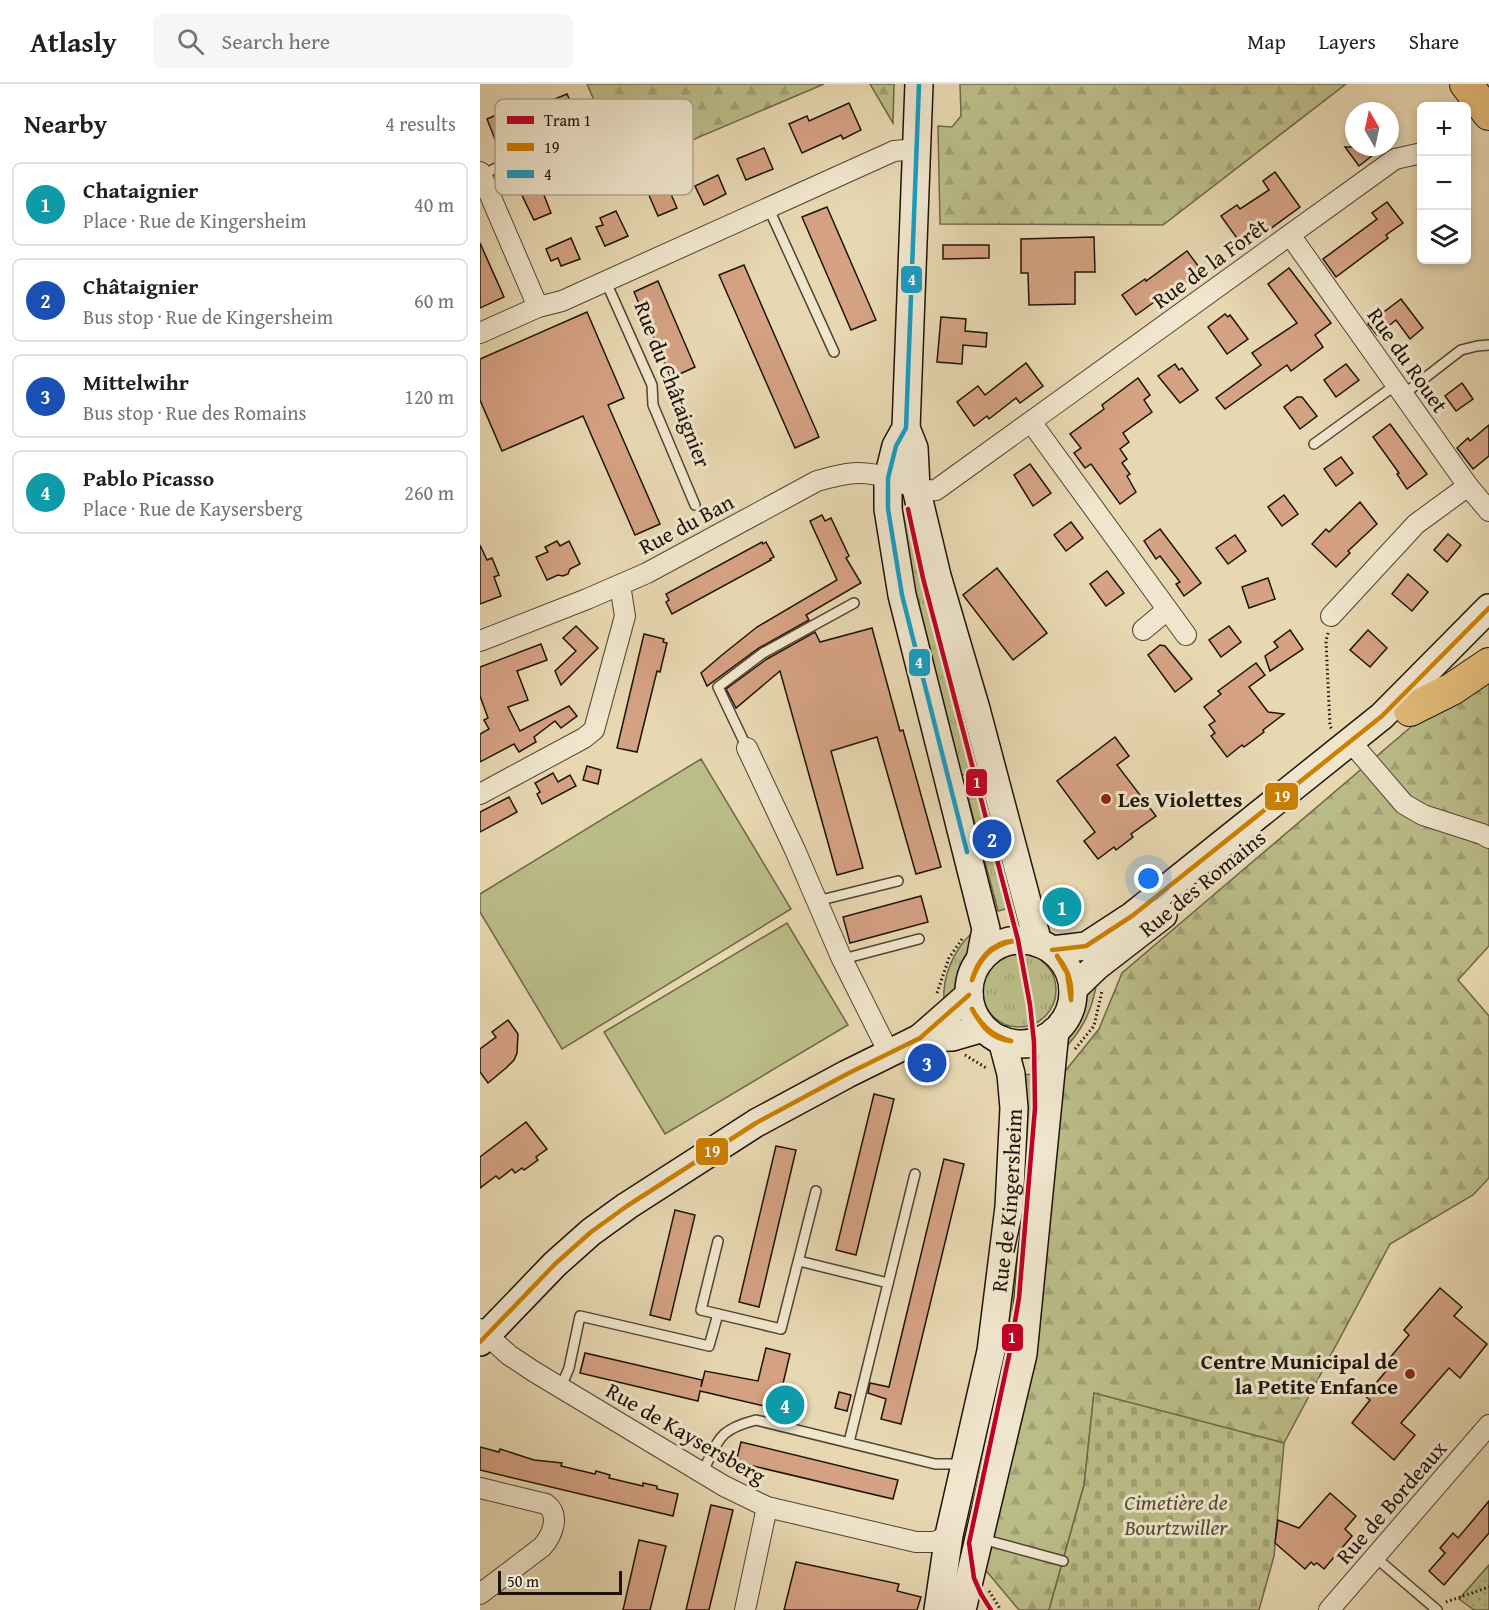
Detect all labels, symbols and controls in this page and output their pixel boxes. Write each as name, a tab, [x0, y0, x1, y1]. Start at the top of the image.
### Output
search box	[153, 14, 573, 68]
text: Atlasly	[30, 21, 117, 62]
icon: search	[174, 25, 207, 58]
text: Search here	[222, 25, 330, 57]
text: Map	[1247, 26, 1286, 57]
text: Layers	[1319, 26, 1376, 57]
text: Share	[1409, 26, 1459, 57]
legend	[495, 99, 693, 195]
north arrow	[1345, 102, 1399, 156]
map controls	[1417, 102, 1471, 264]
button: +	[1417, 102, 1471, 156]
text: Nearby	[24, 104, 107, 143]
text: Tram 1	[544, 108, 591, 132]
text: 4 results	[385, 109, 456, 138]
text: 19	[544, 135, 560, 159]
button: −	[1417, 156, 1471, 210]
text: 4	[544, 162, 552, 186]
text: Chataignier	[83, 174, 198, 206]
text: 1	[40, 190, 51, 219]
text: 40 m	[414, 190, 454, 219]
text: Place · Rue de Kingersheim	[83, 206, 307, 235]
street label: Rue de la Forêt	[1145, 210, 1275, 316]
button: layers	[1417, 210, 1471, 264]
line badge: 4	[900, 265, 923, 294]
text: 4	[908, 267, 916, 291]
text: Châtaignier	[83, 270, 198, 302]
text: 2	[40, 286, 51, 315]
text: 60 m	[414, 286, 454, 315]
street label: Rue du Châtaignier	[627, 296, 719, 472]
street label: Rue du Rouet	[1360, 301, 1456, 419]
text: Bus stop · Rue de Kingersheim	[83, 302, 333, 331]
text: Mittelwihr	[83, 366, 189, 398]
text: 3	[40, 382, 51, 411]
text: 120 m	[404, 382, 454, 411]
text: Bus stop · Rue des Romains	[83, 398, 306, 427]
text: Pablo Picasso	[83, 462, 214, 494]
text: 4	[40, 478, 51, 507]
text: 260 m	[404, 478, 454, 507]
street label: Rue du Ban	[633, 485, 740, 562]
text: Place · Rue de Kaysersberg	[83, 494, 302, 523]
line badge: 4	[908, 648, 931, 677]
text: 4	[915, 650, 923, 674]
line badge: 1	[965, 768, 988, 797]
text: 1	[973, 770, 981, 794]
line badge: 19	[1264, 782, 1299, 811]
place label: Les Violettes	[1118, 783, 1242, 815]
text: 19	[1274, 784, 1290, 808]
marker: Les Violettes	[1099, 792, 1113, 806]
pin: 2	[972, 816, 1012, 861]
street label: Rue des Romains	[1132, 822, 1272, 944]
your location	[1134, 864, 1163, 893]
pin: 1	[1042, 884, 1082, 930]
pin: 3	[908, 1040, 946, 1086]
street label: Rue de Kingersheim	[982, 1108, 1030, 1294]
line badge: 19	[695, 1137, 729, 1166]
text: 19	[704, 1139, 720, 1163]
line badge: 1	[1001, 1323, 1024, 1352]
text: 1	[1008, 1325, 1016, 1349]
place label: Centre Municipal de la Petite Enfance	[1201, 1345, 1398, 1402]
marker: Centre Municipal de la Petite Enfance	[1403, 1367, 1417, 1381]
street label: Rue de Kaysersberg	[600, 1374, 772, 1492]
pin: 4	[766, 1382, 804, 1428]
street label: Rue de Bordeaux	[1328, 1433, 1454, 1571]
park label: Cimetière de Bourtzwiller	[1123, 1486, 1228, 1543]
scale bar	[498, 1568, 622, 1596]
text: 50 m	[507, 1569, 539, 1593]

